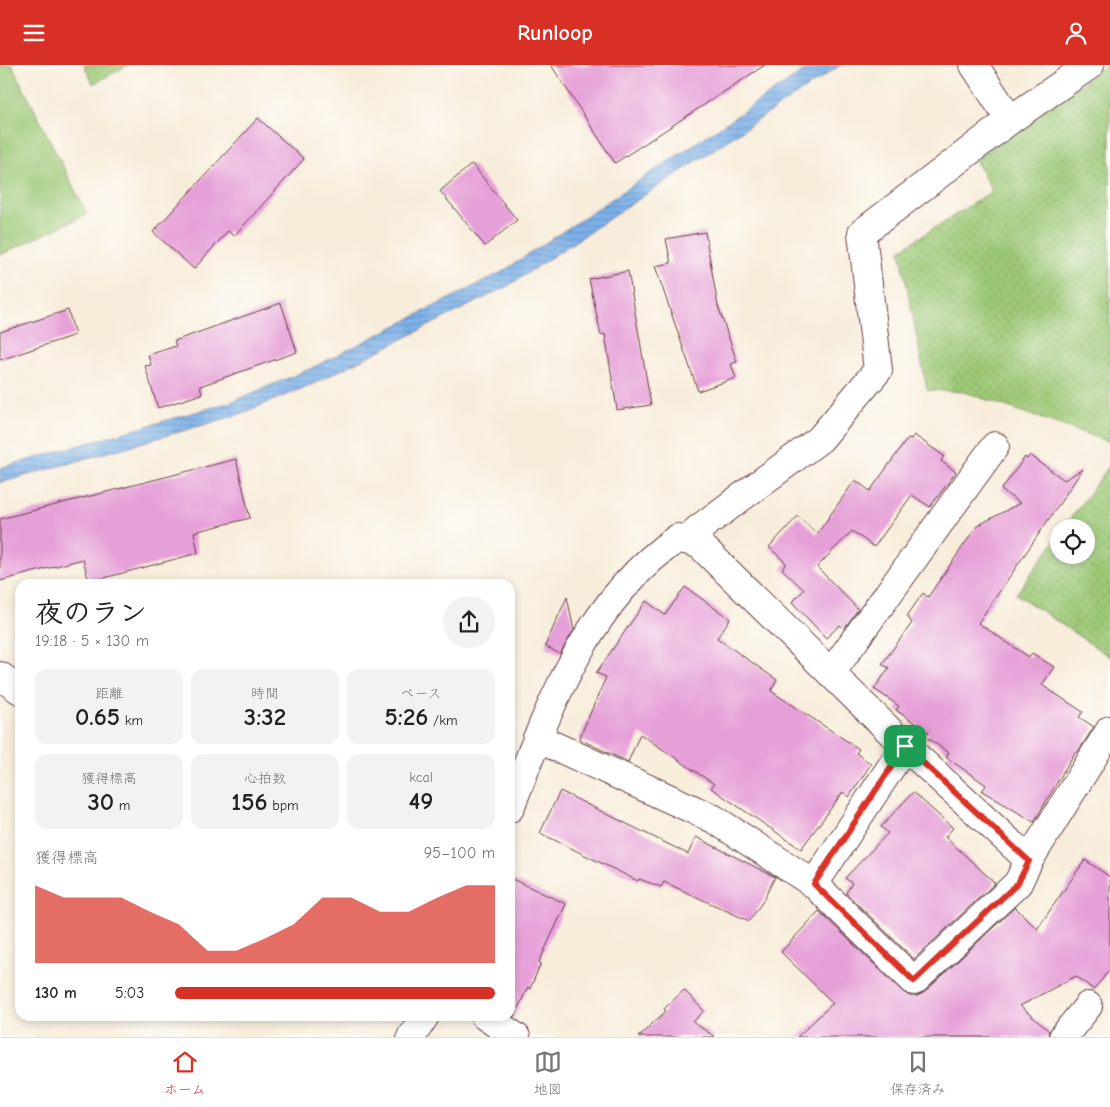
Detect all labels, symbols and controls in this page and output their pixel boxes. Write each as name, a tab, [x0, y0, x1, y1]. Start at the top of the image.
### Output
icon: menu	[20, 19, 48, 47]
icon: person	[1062, 19, 1090, 47]
text: Runloop	[517, 20, 593, 46]
map controls	[1050, 519, 1095, 564]
button: locate	[1050, 519, 1095, 564]
button: share	[443, 596, 495, 648]
text: 夜のラン	[35, 597, 147, 629]
text: 19:18 · 5 × 130 m	[35, 632, 149, 650]
text: 距離	[95, 685, 123, 702]
text: 時間	[251, 685, 279, 702]
text: ペース	[400, 685, 442, 702]
text: 0.65	[75, 702, 120, 731]
text: 3:32	[244, 702, 286, 731]
text: 5:26	[384, 702, 428, 731]
text: km	[120, 712, 143, 729]
text: /km	[428, 712, 458, 729]
pin	[884, 725, 926, 767]
icon: arrive	[891, 732, 919, 760]
text: kcal	[409, 769, 433, 786]
text: 獲得標高	[81, 770, 137, 787]
text: 心拍数	[244, 770, 286, 787]
text: 49	[409, 786, 433, 815]
text: 30	[88, 787, 114, 816]
text: 156	[231, 787, 268, 816]
text: m	[114, 797, 130, 814]
text: bpm	[268, 797, 299, 814]
text: 95–100 m	[424, 844, 495, 862]
text: 獲得標高	[35, 849, 99, 867]
text: 130 m	[35, 984, 77, 1002]
text: 5:03	[115, 984, 144, 1002]
tab: ホーム	[164, 1048, 206, 1098]
tab: 地図	[534, 1048, 562, 1098]
tab: 保存済み	[890, 1048, 946, 1098]

